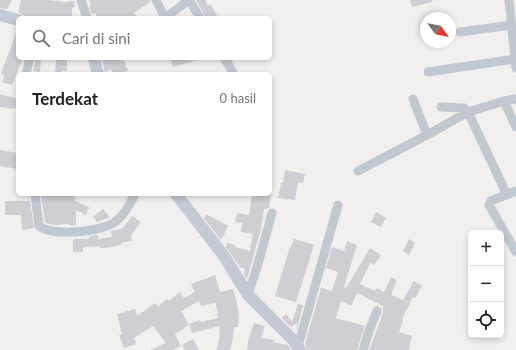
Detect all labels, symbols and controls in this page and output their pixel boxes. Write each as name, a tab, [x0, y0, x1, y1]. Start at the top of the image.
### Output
north arrow	[420, 12, 456, 48]
search box	[16, 16, 272, 60]
icon: search	[30, 27, 52, 49]
text: Cari di sini	[62, 29, 130, 47]
text: Terdekat	[32, 88, 98, 109]
text: 0 hasil	[220, 90, 256, 106]
map controls	[468, 230, 504, 338]
button: +	[468, 230, 504, 266]
button: −	[468, 266, 504, 302]
button: locate	[468, 302, 504, 338]

